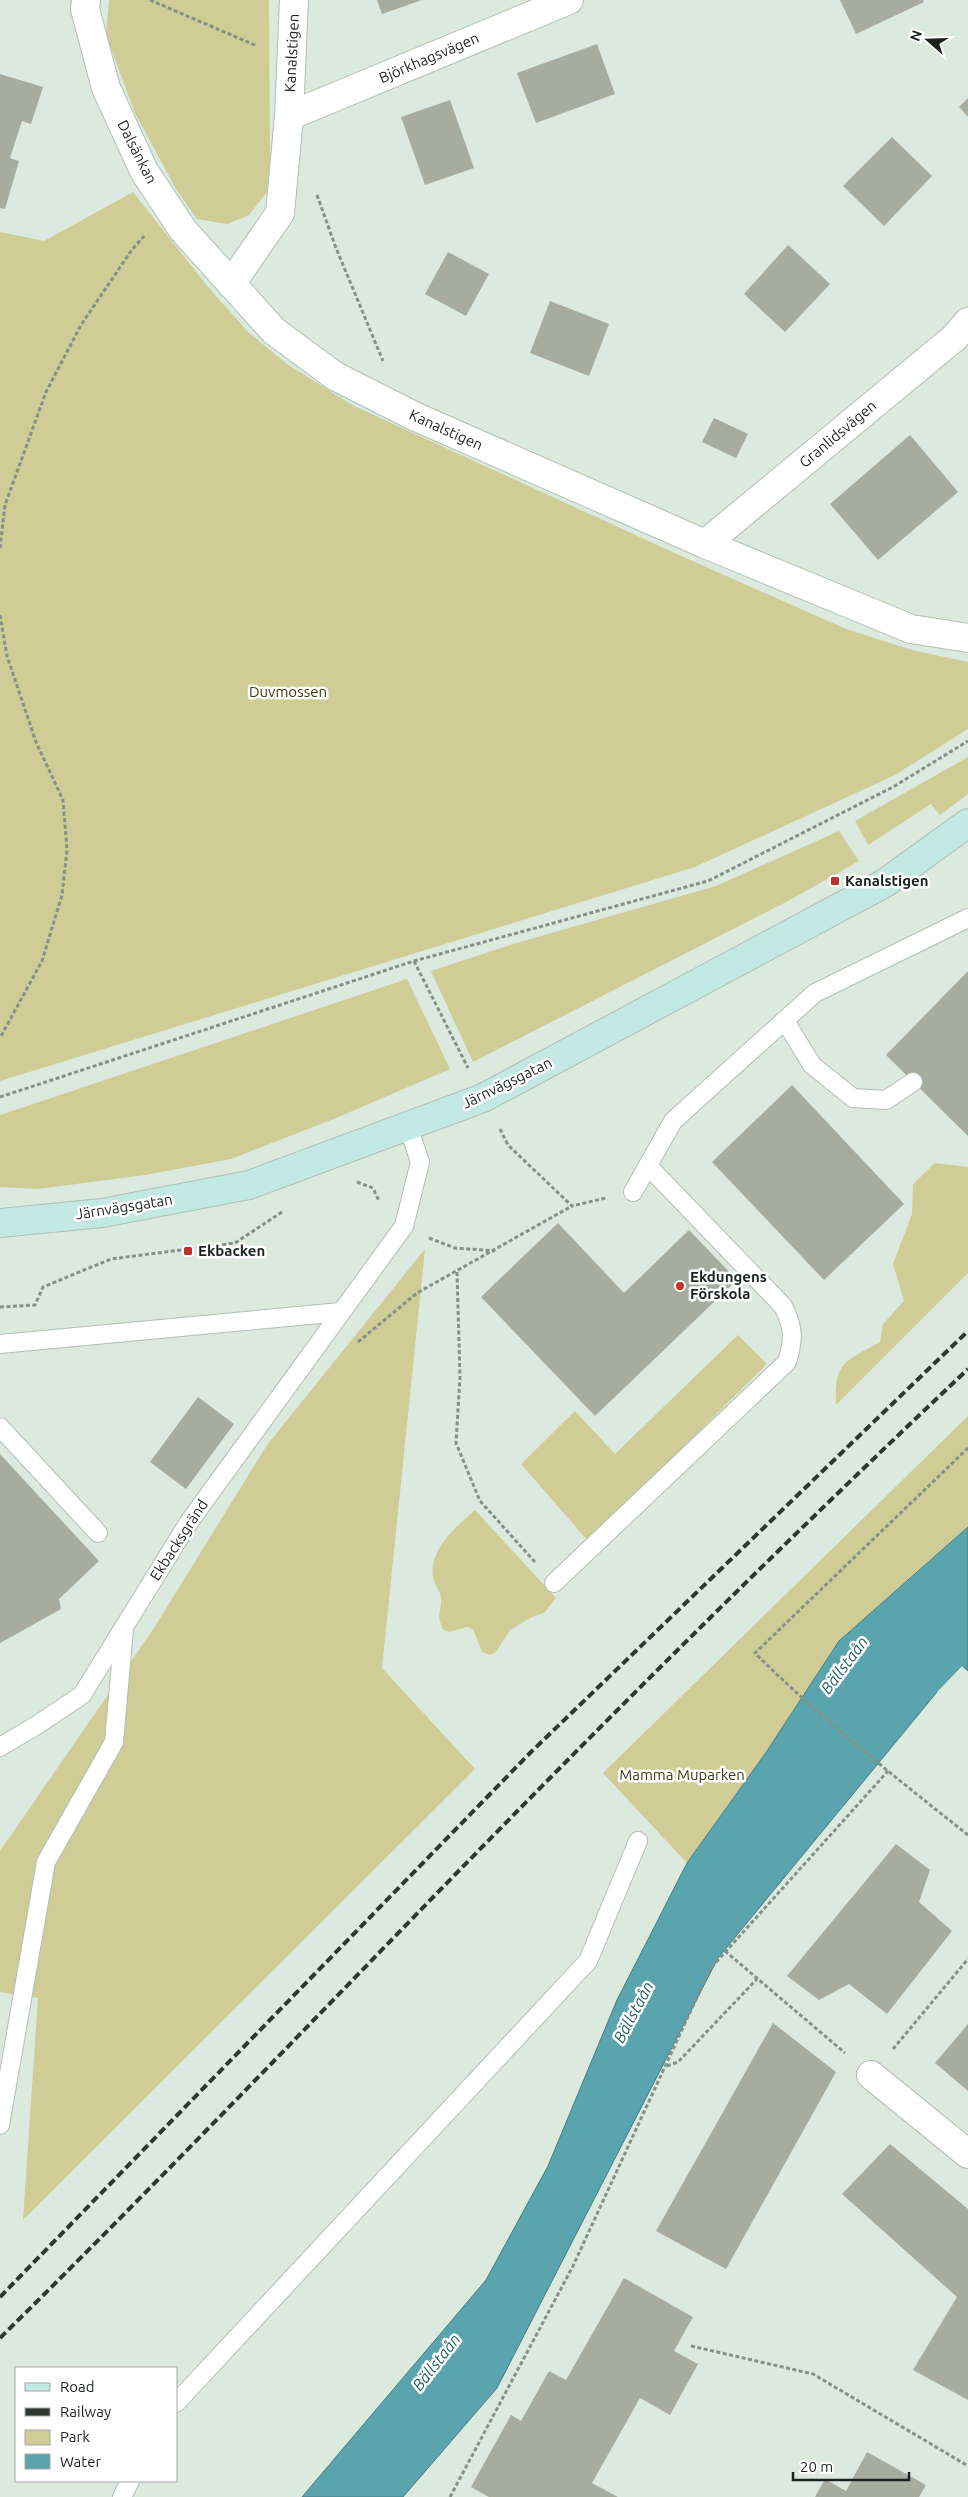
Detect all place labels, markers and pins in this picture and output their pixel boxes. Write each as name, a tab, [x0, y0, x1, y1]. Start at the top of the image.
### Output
place label: Kanalstigen	[845, 872, 928, 889]
marker: Kanalstigen	[829, 875, 841, 887]
place label: Ekbacken	[198, 1242, 265, 1259]
marker: Ekbacken	[182, 1245, 194, 1257]
place label: Ekdungens Förskola	[690, 1268, 767, 1302]
marker: Ekdungens Förskola	[674, 1280, 686, 1292]

